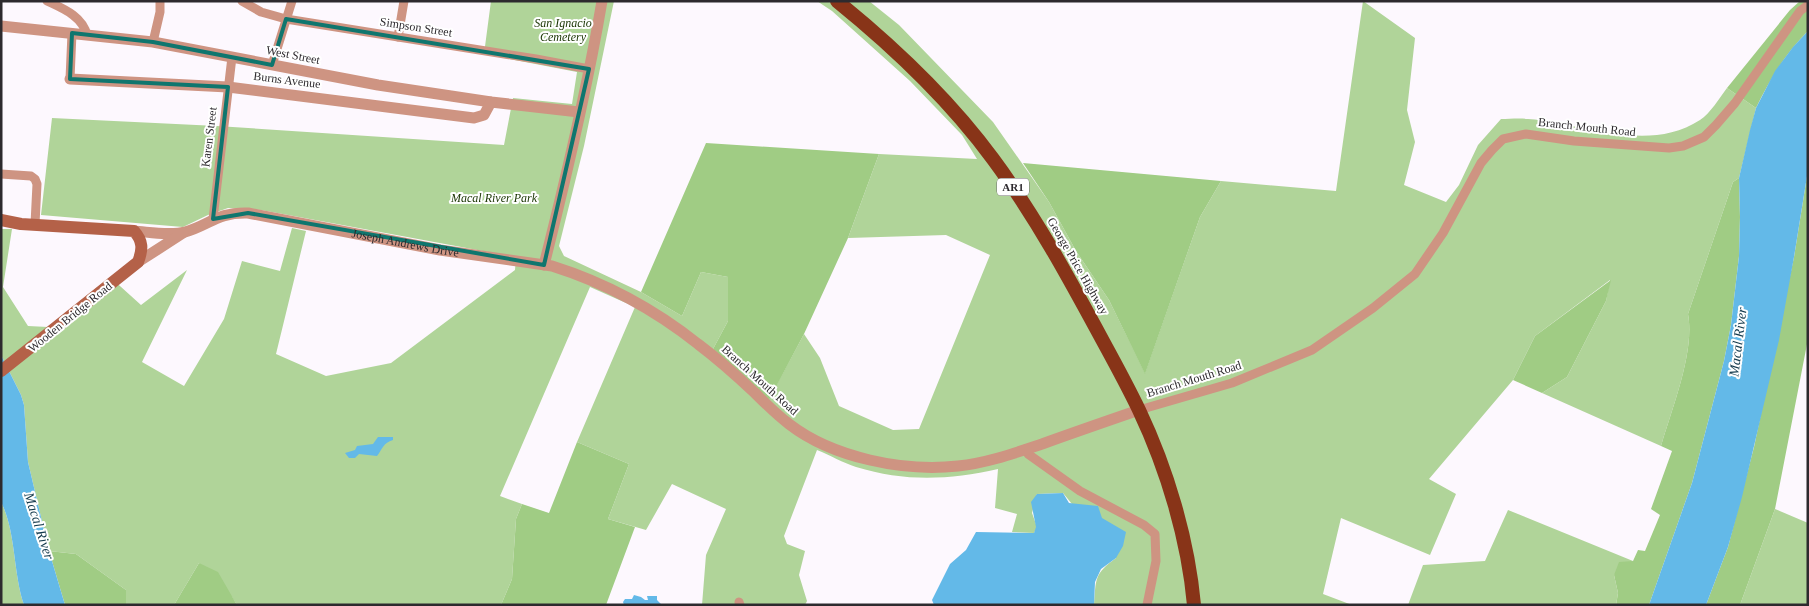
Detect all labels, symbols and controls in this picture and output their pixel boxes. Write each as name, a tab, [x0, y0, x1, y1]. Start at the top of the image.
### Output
street label: Simpson Street	[379, 14, 454, 40]
park label: San Ignacio Cemetery	[534, 16, 592, 44]
street label: West Street	[265, 43, 322, 67]
street label: Burns Avenue	[253, 69, 321, 91]
street label: Karen Street	[198, 106, 220, 168]
street label: Branch Mouth Road	[1538, 115, 1636, 139]
road number: AR1	[997, 178, 1029, 196]
park label: Macal River Park	[450, 191, 538, 205]
street label: George Price Highway	[1045, 215, 1111, 317]
street label: Joseph Andrews Drive	[351, 226, 460, 260]
street label: Wooden Bridge Road	[25, 279, 115, 355]
water label: Macal River	[1726, 306, 1750, 378]
street label: Branch Mouth Road	[719, 342, 801, 418]
street label: Branch Mouth Road	[1145, 358, 1243, 400]
water label: Macal River	[21, 490, 57, 562]

